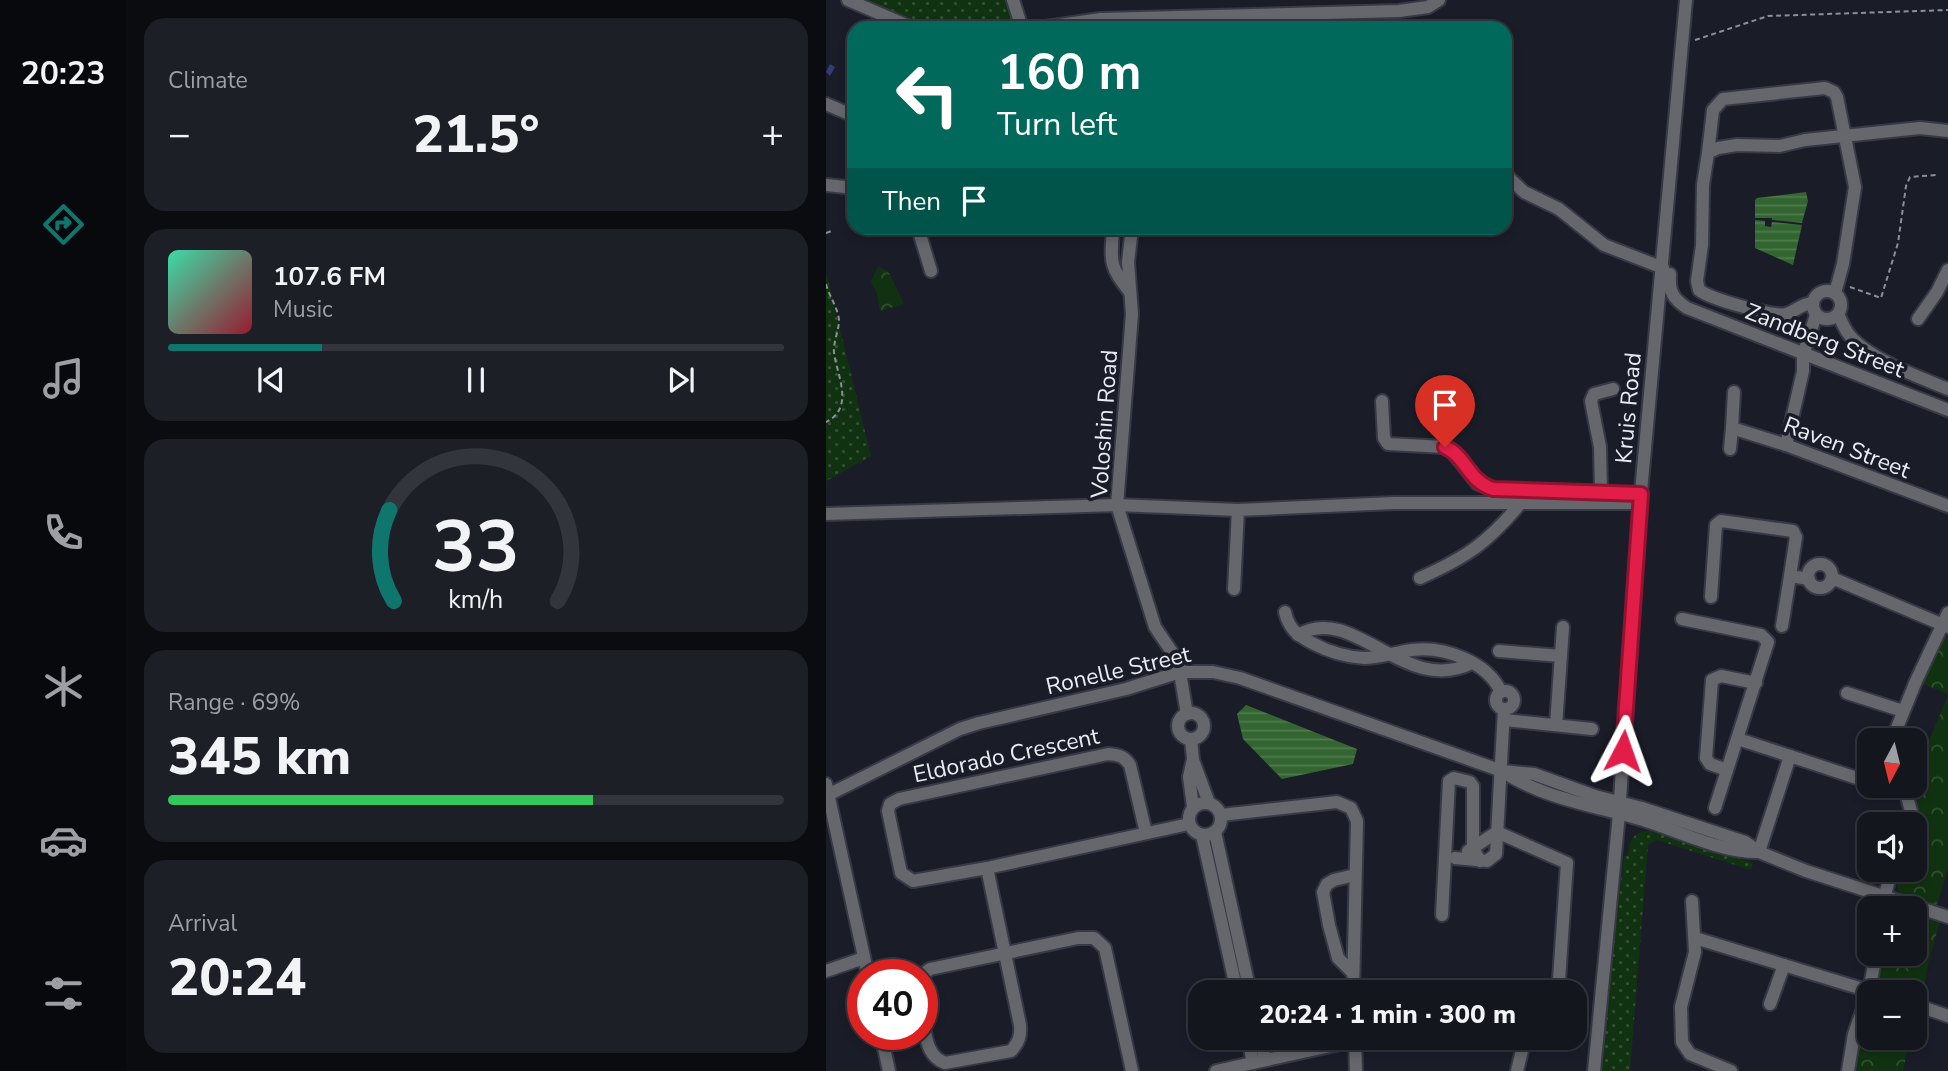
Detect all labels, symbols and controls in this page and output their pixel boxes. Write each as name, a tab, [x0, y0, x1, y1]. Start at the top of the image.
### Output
text: 160 m	[997, 39, 1141, 106]
icon: left	[882, 49, 973, 140]
text: 20:23	[21, 52, 105, 95]
text: Climate	[168, 65, 248, 96]
text: 21.5°	[412, 99, 540, 170]
text: Turn left	[997, 103, 1117, 146]
text: −	[168, 109, 191, 160]
text: +	[761, 109, 784, 160]
icon: arrive	[955, 182, 993, 220]
text: Then	[882, 184, 941, 219]
icon: directions	[39, 200, 88, 249]
text: 107.6 FM	[273, 259, 386, 294]
text: Music	[273, 294, 333, 325]
street label: Zandberg Street	[1741, 296, 1910, 385]
street label: Voloshin Road	[1084, 349, 1125, 500]
street label: Kruis Road	[1608, 351, 1649, 465]
icon: music	[39, 354, 88, 403]
icon: previous	[252, 361, 290, 399]
icon: pause	[457, 361, 495, 399]
icon: next	[662, 361, 700, 399]
pin	[1415, 375, 1475, 447]
icon: arrive	[1426, 386, 1464, 424]
street label: Raven Street	[1779, 409, 1915, 486]
text: 33	[432, 498, 520, 598]
icon: phone	[39, 508, 88, 557]
text: km/h	[448, 583, 504, 617]
street label: Ronelle Street	[1043, 639, 1194, 702]
icon: climate	[39, 662, 88, 711]
text: Range · 69%	[168, 687, 300, 718]
position arrow	[1586, 714, 1660, 788]
street label: Eldorado Crescent	[910, 720, 1103, 790]
text: 345 km	[168, 721, 351, 792]
north arrow	[1857, 728, 1927, 798]
map controls	[1857, 728, 1927, 1050]
button: sound	[1857, 812, 1927, 882]
icon: car	[39, 816, 88, 865]
button: +	[1857, 896, 1927, 966]
text: Arrival	[168, 908, 237, 939]
text: 20:24	[168, 942, 306, 1013]
speed limit sign: 40	[847, 959, 938, 1050]
icon: filters	[39, 969, 88, 1018]
button: −	[1857, 980, 1927, 1050]
text: 20:24 · 1 min · 300 m	[1259, 997, 1516, 1032]

